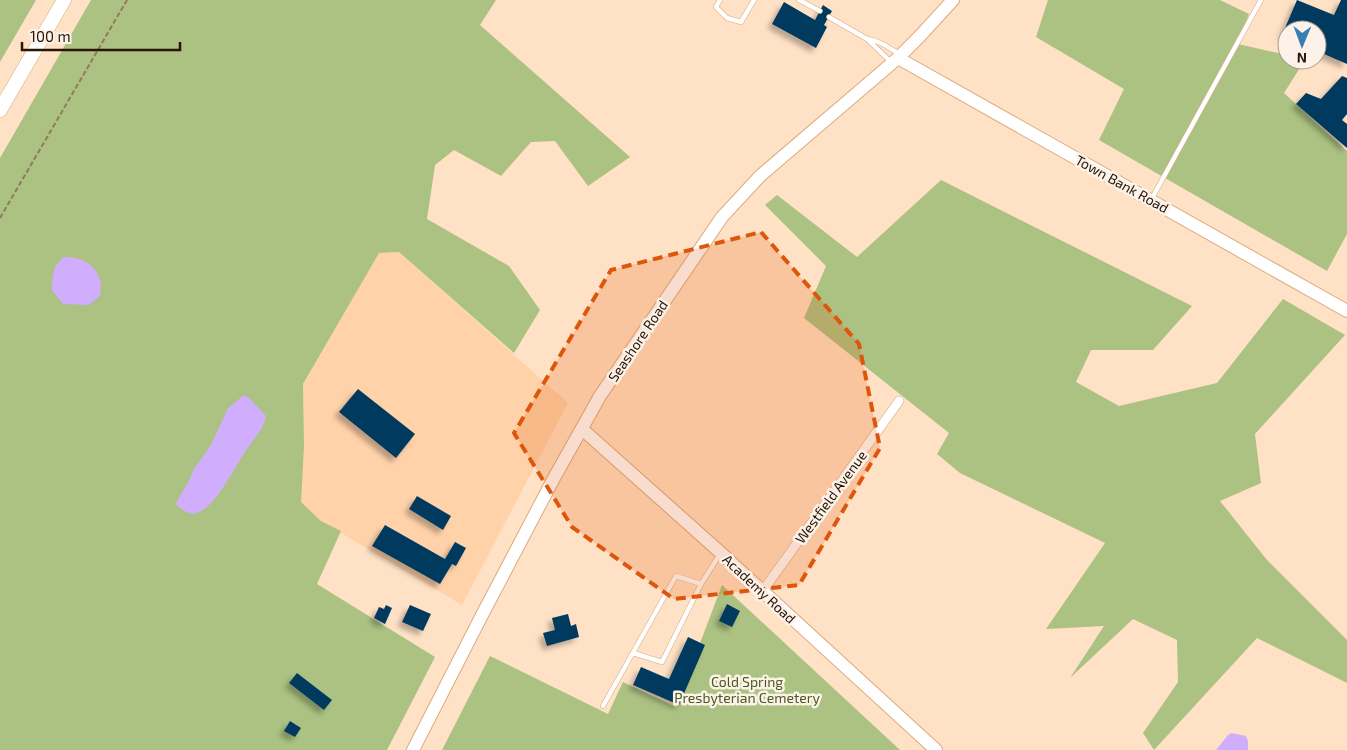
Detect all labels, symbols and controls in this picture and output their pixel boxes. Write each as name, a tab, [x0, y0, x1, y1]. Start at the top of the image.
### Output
scale bar	[22, 20, 180, 52]
north arrow	[1277, 20, 1327, 70]
text: 100 m	[30, 27, 71, 45]
text: N	[1297, 50, 1307, 67]
street label: Town Bank Road	[1073, 151, 1172, 216]
street label: Seashore Road	[604, 297, 671, 385]
street label: Westfield Avenue	[791, 447, 870, 547]
street label: Academy Road	[719, 551, 799, 627]
park label: Cold Spring Presbyterian Cemetery	[674, 673, 820, 706]

